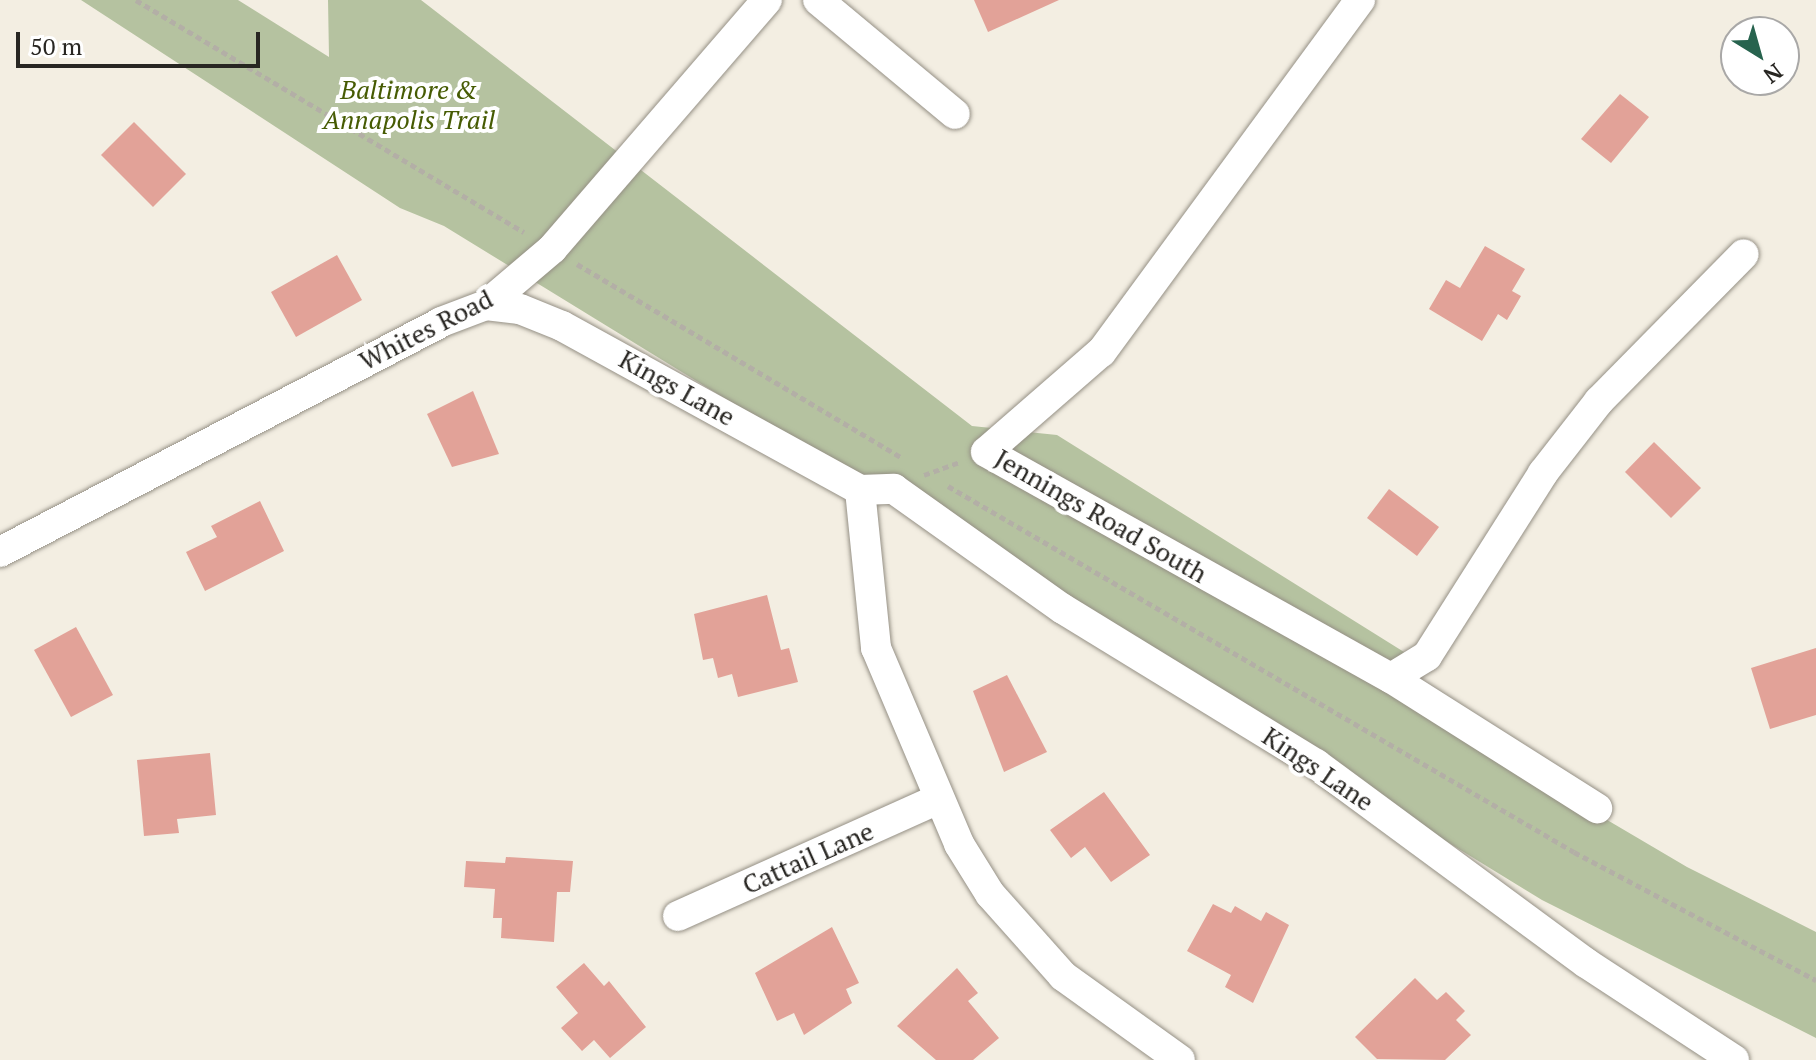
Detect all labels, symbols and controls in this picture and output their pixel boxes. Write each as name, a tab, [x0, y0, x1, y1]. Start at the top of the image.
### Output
scale bar	[20, 16, 264, 66]
north arrow	[1720, 16, 1800, 96]
text: 50 m	[30, 30, 82, 62]
text: N	[1758, 57, 1789, 91]
park label: Baltimore & Annapolis Trail	[323, 74, 495, 136]
street label: Whites Road	[354, 283, 498, 377]
street label: Kings Lane	[614, 344, 740, 432]
street label: Jennings Road South	[989, 443, 1213, 589]
street label: Kings Lane	[1257, 720, 1379, 818]
street label: Cattail Lane	[738, 815, 878, 901]

